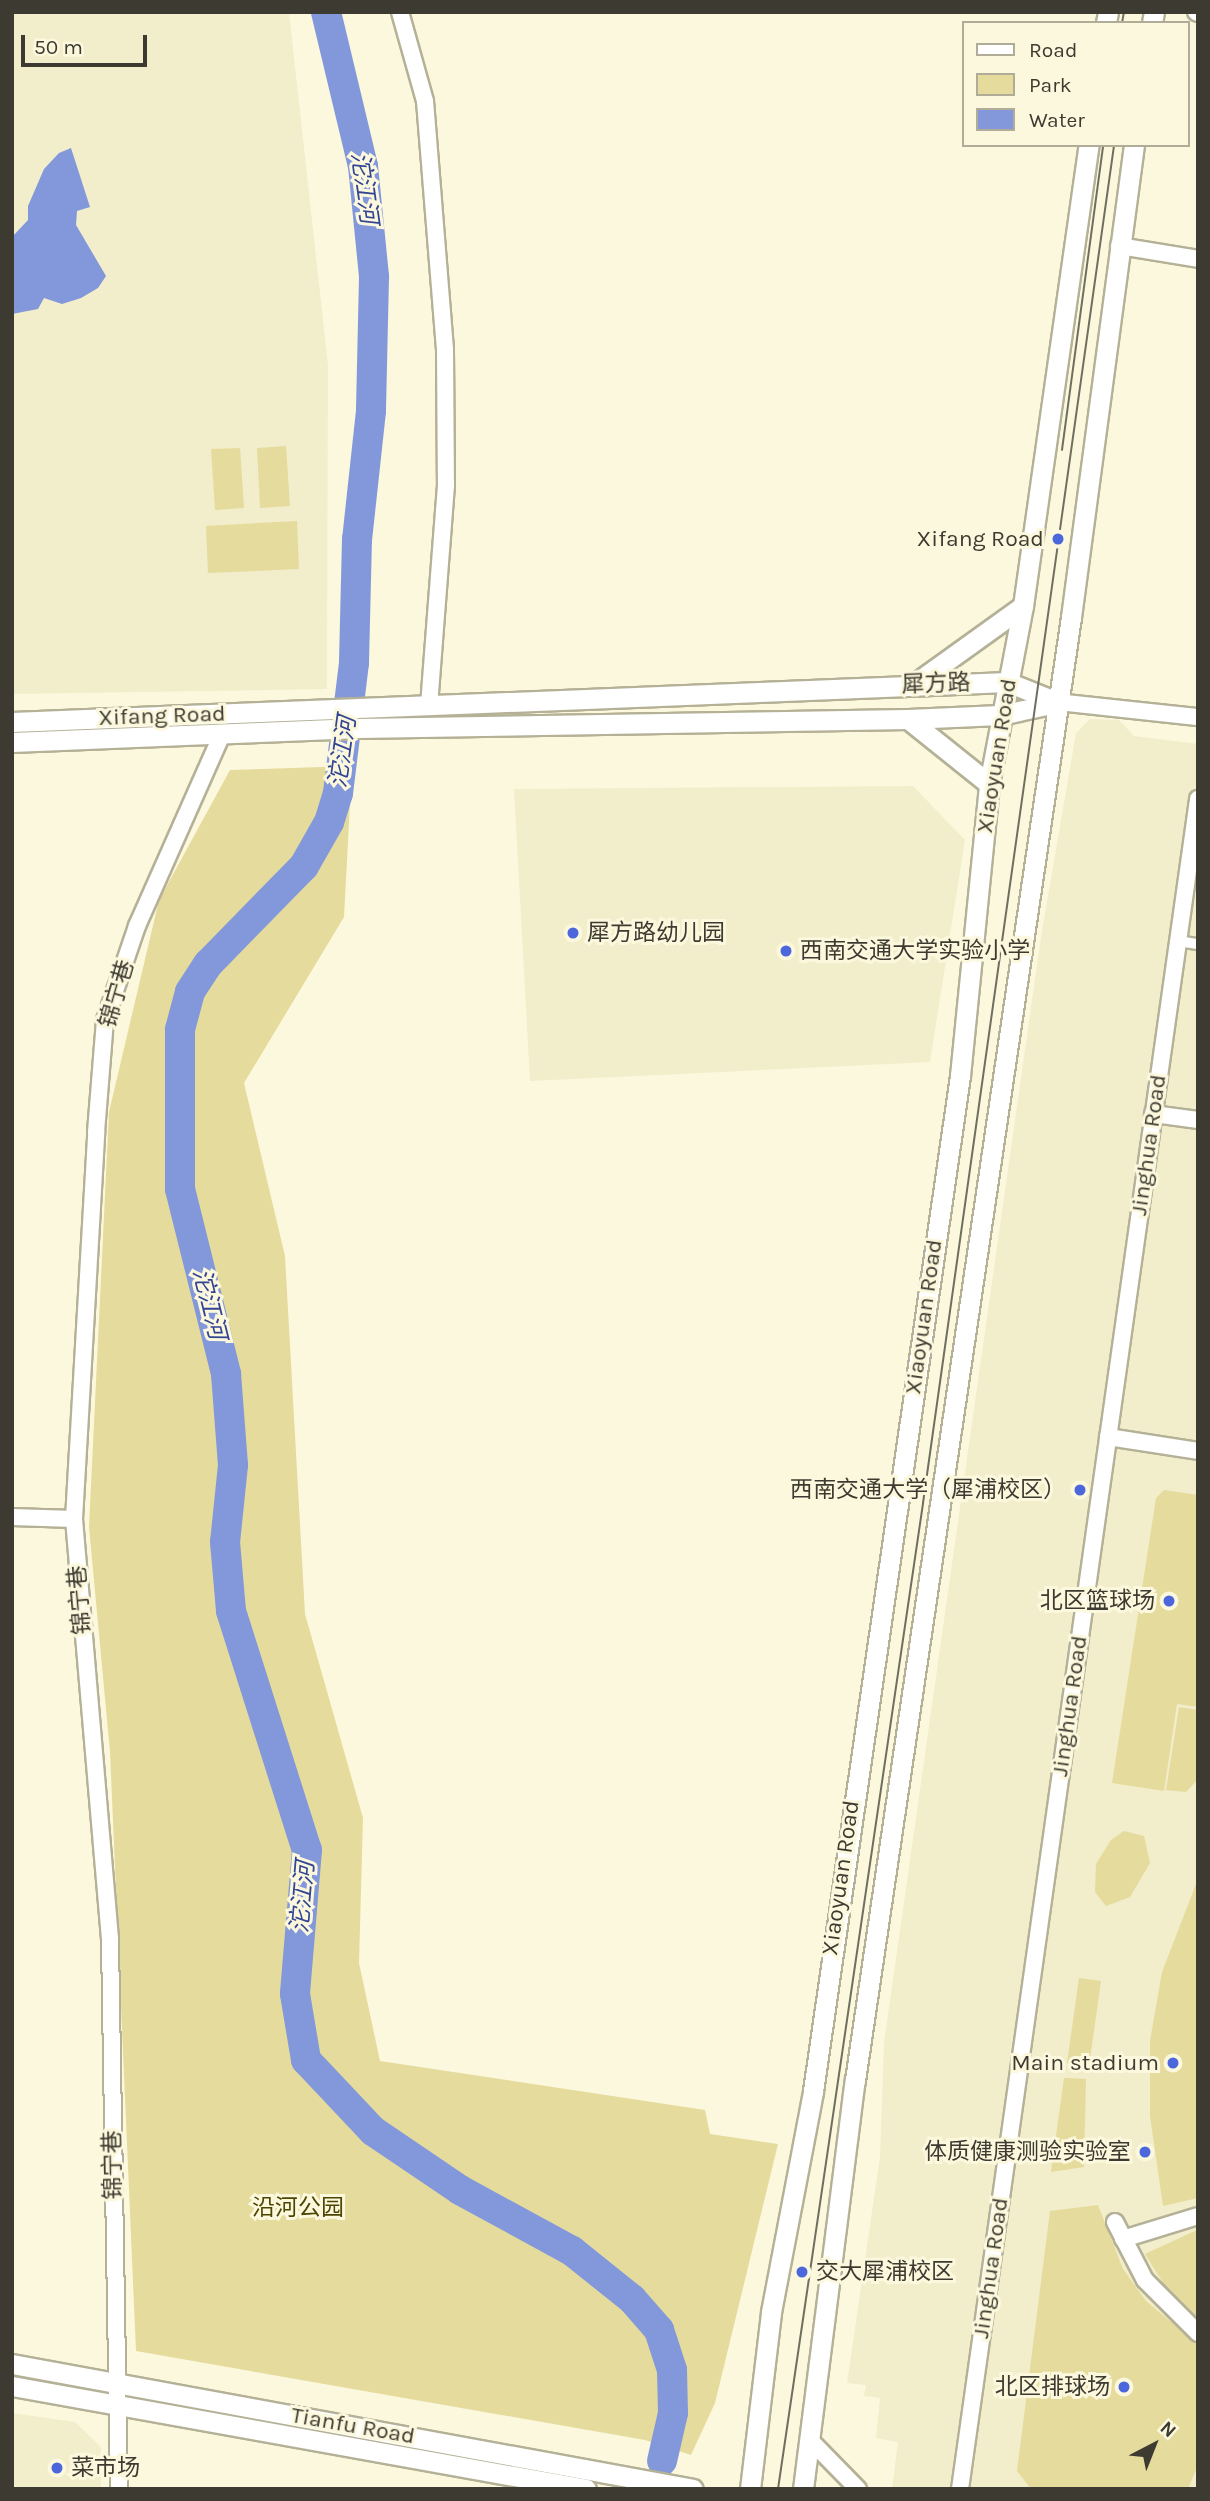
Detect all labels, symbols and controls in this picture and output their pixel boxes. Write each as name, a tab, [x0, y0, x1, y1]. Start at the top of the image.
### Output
scale bar	[24, 21, 150, 65]
legend	[962, 21, 1189, 147]
text: 50 m	[34, 35, 83, 59]
text: Road	[1029, 38, 1077, 62]
text: Park	[1029, 73, 1072, 97]
text: Water	[1029, 108, 1085, 132]
water label: 沱江河	[345, 150, 383, 226]
place label: Xifang Road	[917, 525, 1044, 553]
marker: Xifang Road	[1050, 531, 1066, 547]
street label: 犀方路	[901, 669, 971, 699]
street label: Xiaoyuan Road	[971, 677, 1023, 835]
street label: Xifang Road	[98, 700, 226, 732]
water label: 沱江河	[324, 714, 362, 790]
place label: 犀方路幼儿园	[587, 919, 725, 947]
marker: 犀方路幼儿园	[565, 925, 581, 941]
place label: 西南交通大学实验小学	[800, 937, 1030, 965]
marker: 西南交通大学实验小学	[778, 943, 794, 959]
street label: 锦宁巷	[94, 957, 140, 1031]
street label: Jinghua Road	[1125, 1073, 1173, 1217]
street label: Xiaoyuan Road	[899, 1238, 949, 1396]
water label: 沱江河	[186, 1266, 232, 1342]
place label: 西南交通大学（犀浦校区）	[790, 1476, 1066, 1504]
marker: 西南交通大学（犀浦校区）	[1072, 1482, 1088, 1498]
street label: 锦宁巷	[63, 1564, 97, 1636]
place label: 北区篮球场	[1040, 1587, 1155, 1615]
marker: 北区篮球场	[1161, 1593, 1177, 1609]
street label: Jinghua Road	[1046, 1634, 1094, 1778]
street label: Xiaoyuan Road	[816, 1799, 866, 1957]
water label: 沱江河	[286, 1860, 320, 1934]
place label: Main stadium	[1011, 2049, 1159, 2077]
marker: Main stadium	[1165, 2055, 1181, 2071]
street label: 锦宁巷	[99, 2130, 127, 2200]
place label: 体质健康测验实验室	[924, 2138, 1131, 2166]
marker: 体质健康测验实验室	[1137, 2144, 1153, 2160]
park label: 沿河公园	[252, 2194, 344, 2222]
street label: Jinghua Road	[967, 2196, 1015, 2340]
place label: 交大犀浦校区	[816, 2258, 954, 2286]
marker: 交大犀浦校区	[794, 2264, 810, 2280]
place label: 北区排球场	[995, 2373, 1110, 2401]
marker: 北区排球场	[1116, 2379, 1132, 2395]
street label: Tianfu Road	[289, 2402, 417, 2450]
north arrow	[1119, 2410, 1189, 2480]
text: N	[1156, 2417, 1180, 2442]
place label: 菜市场	[71, 2454, 140, 2482]
marker: 菜市场	[49, 2460, 65, 2476]

